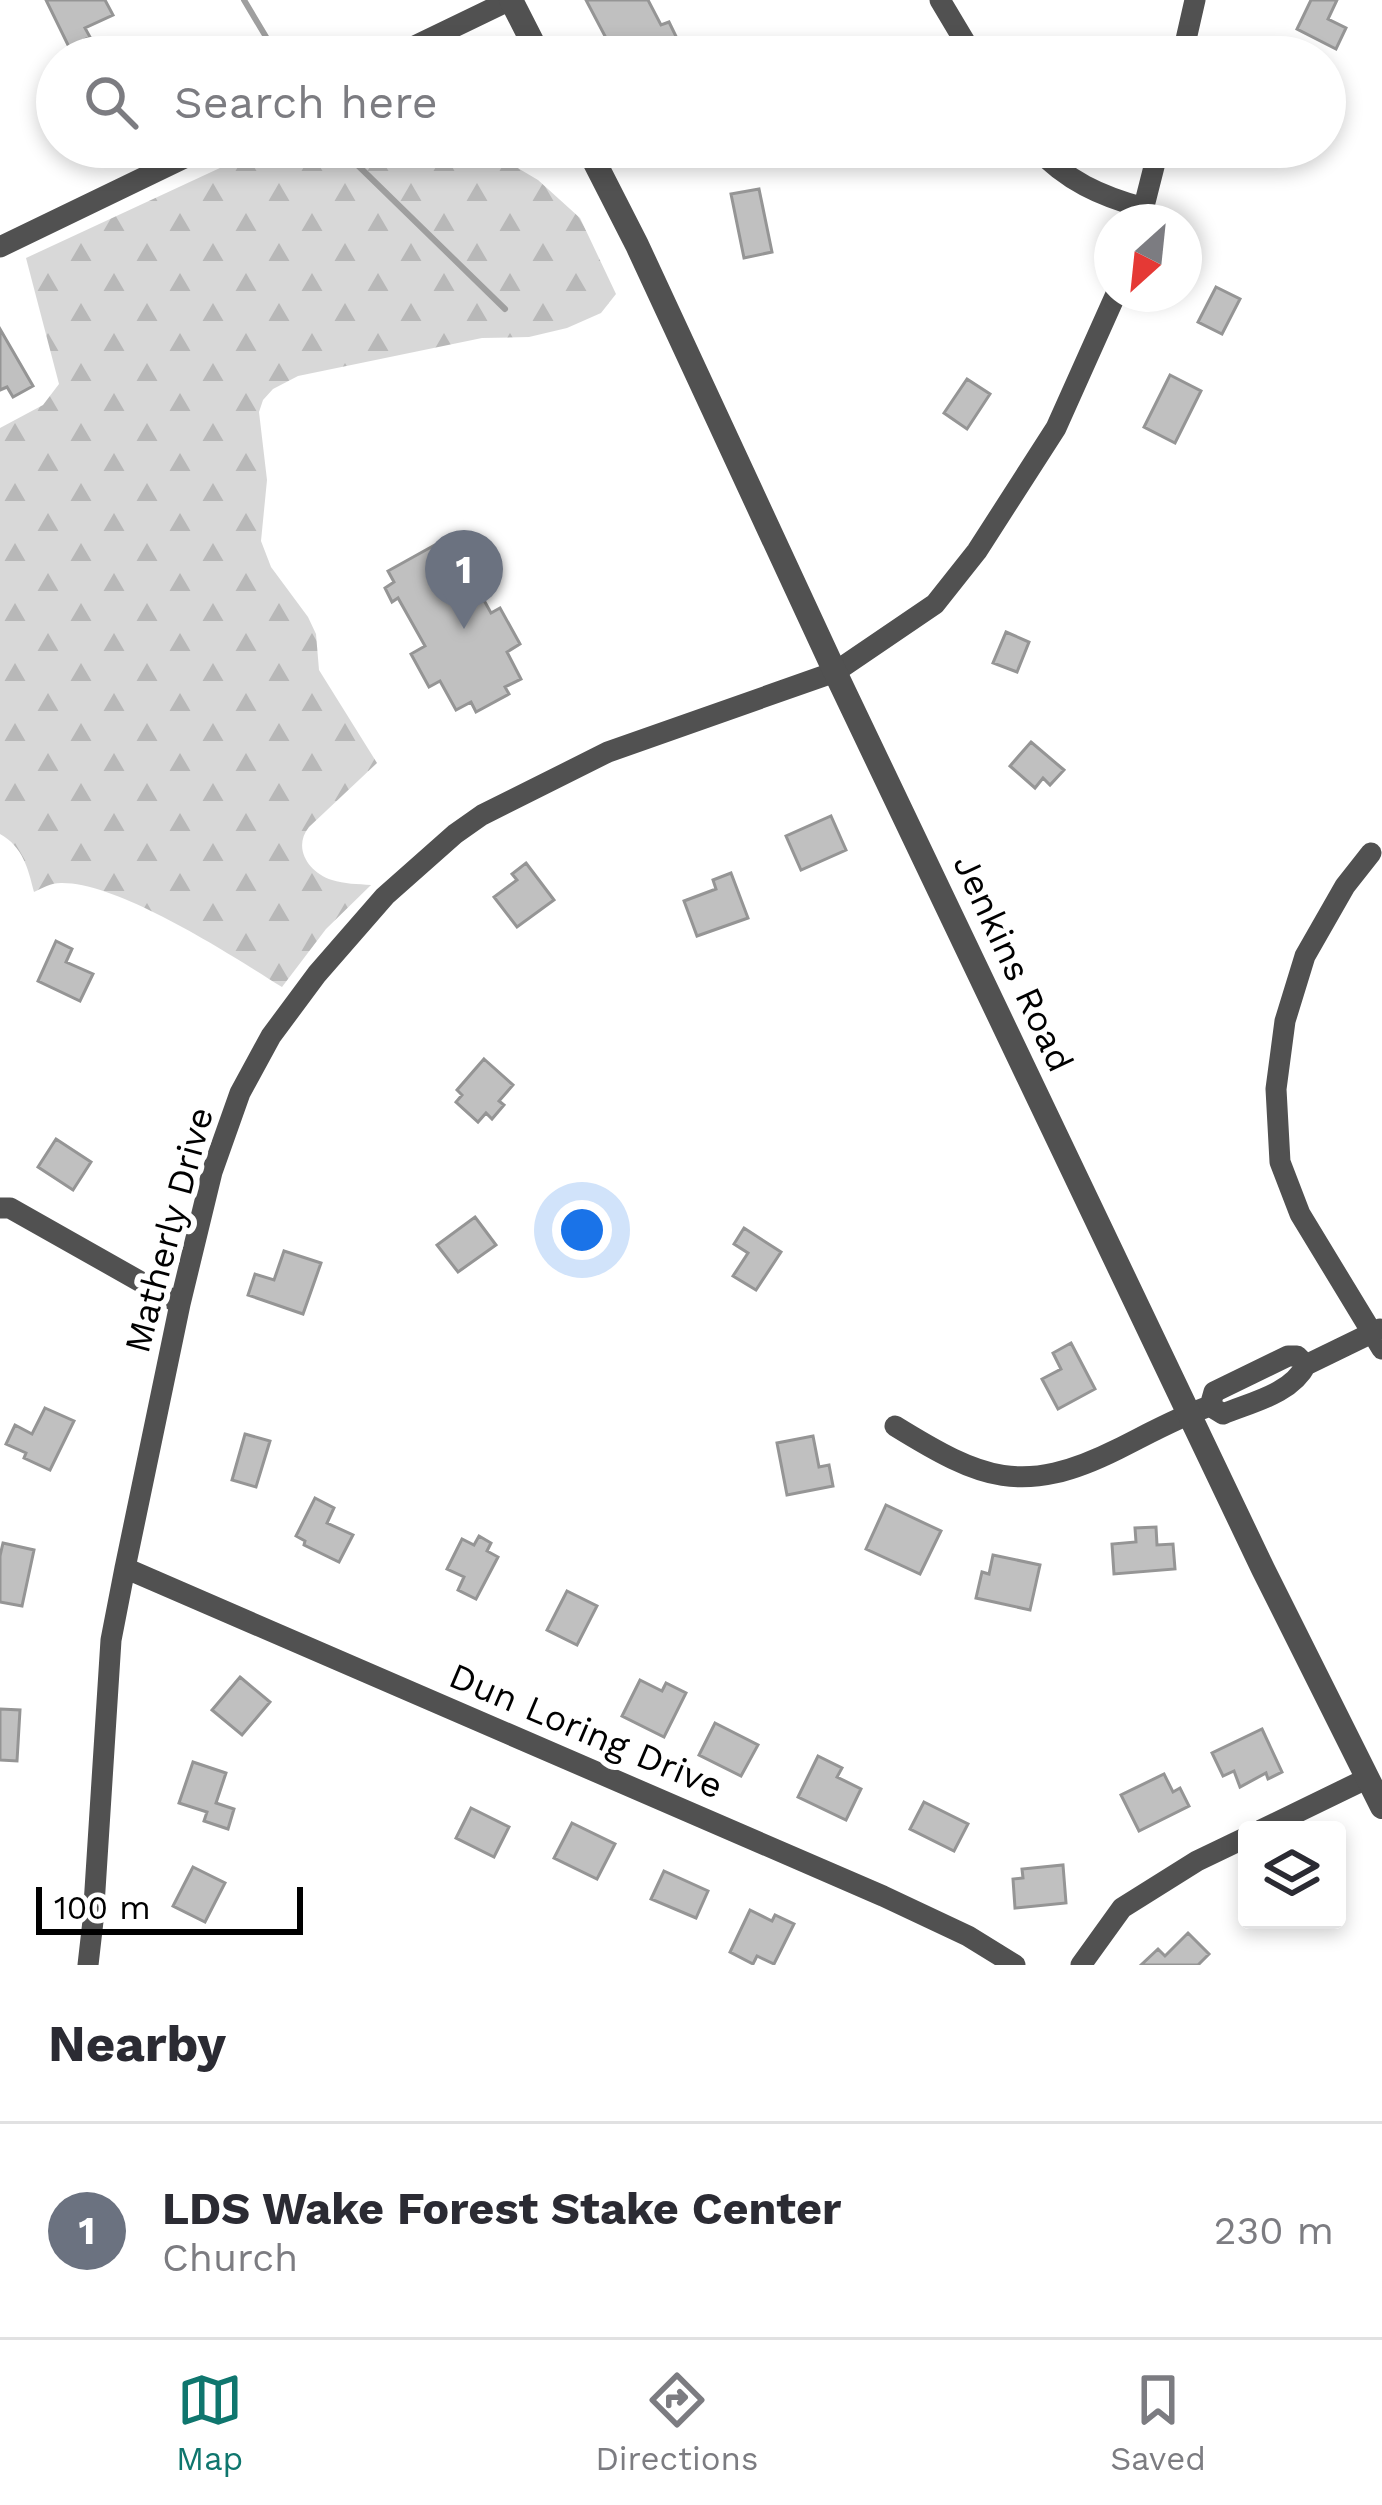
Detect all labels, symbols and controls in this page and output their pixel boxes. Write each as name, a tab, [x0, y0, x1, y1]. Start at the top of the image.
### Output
search box	[36, 36, 1346, 168]
icon: search	[78, 69, 144, 135]
text: Search here	[174, 76, 438, 129]
north arrow	[1094, 204, 1202, 312]
pin: 1	[425, 530, 503, 629]
street label: Jenkins Road	[944, 848, 1082, 1078]
street label: Matherly Drive	[116, 1103, 222, 1357]
your location	[552, 1200, 612, 1260]
street label: Dun Loring Drive	[443, 1654, 729, 1808]
map controls	[1238, 1821, 1346, 1929]
button: layers	[1238, 1821, 1346, 1929]
scale bar	[36, 1881, 303, 1934]
text: 100 m	[54, 1888, 151, 1927]
text: Nearby	[48, 2014, 226, 2073]
text: LDS Wake Forest Stake Center	[162, 2182, 841, 2235]
text: 1	[79, 2208, 95, 2253]
text: 230 m	[1214, 2208, 1334, 2253]
text: Church	[162, 2235, 298, 2280]
tab: Map	[176, 2367, 243, 2478]
tab: Directions	[595, 2367, 758, 2478]
tab: Saved	[1110, 2367, 1206, 2478]

